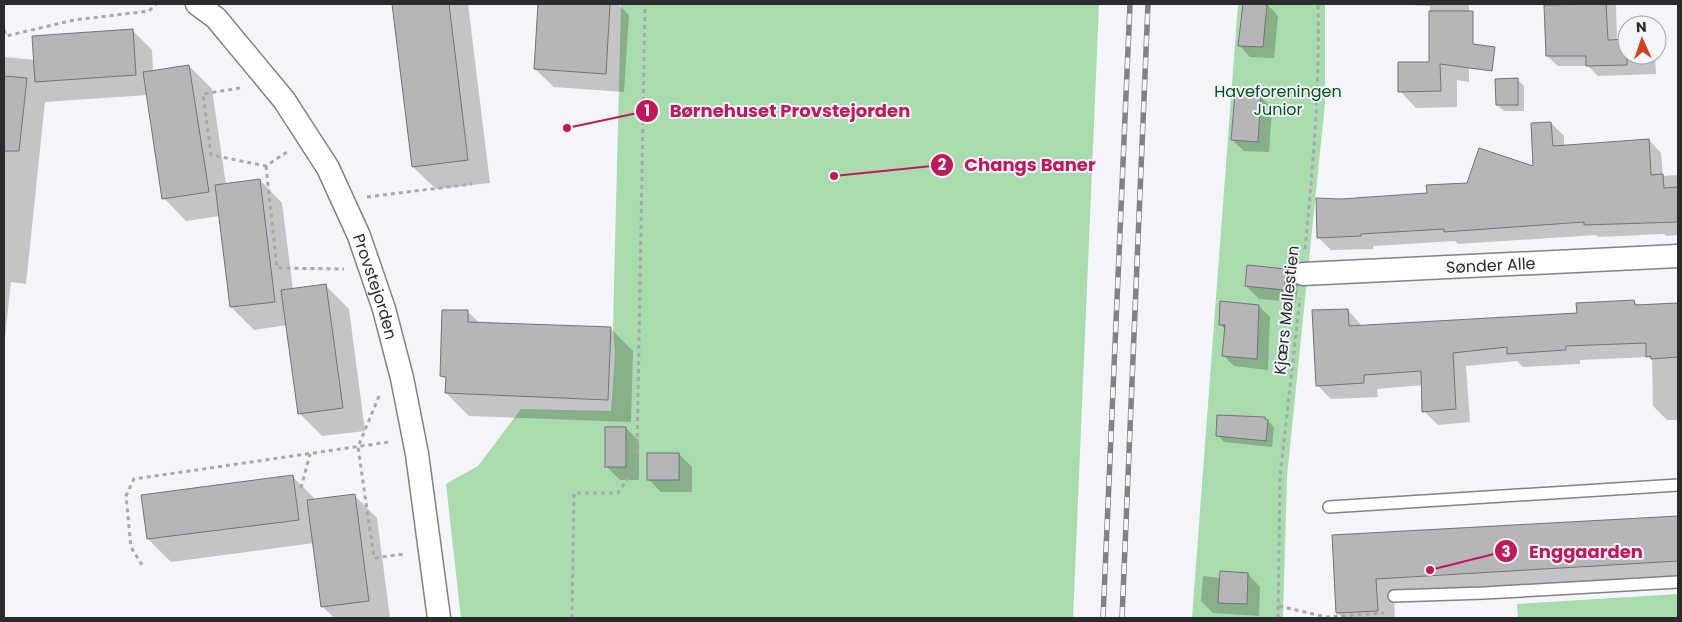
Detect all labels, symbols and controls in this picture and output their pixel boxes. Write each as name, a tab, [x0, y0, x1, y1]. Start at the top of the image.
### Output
north arrow	[1617, 15, 1667, 65]
text: N	[1636, 17, 1647, 37]
park label: Haveforeningen Junior	[1214, 80, 1342, 121]
callout: Børnehuset Provstejorden	[635, 94, 920, 127]
text: Børnehuset Provstejorden	[670, 98, 910, 123]
text: 1	[644, 100, 650, 121]
callout: Changs Baner	[930, 148, 1106, 181]
text: Changs Baner	[964, 152, 1096, 177]
text: 2	[938, 154, 947, 175]
street label: Provstejorden	[347, 231, 402, 342]
street label: Kjærs Møllestien	[1268, 244, 1305, 376]
street label: Sønder Alle	[1446, 252, 1536, 279]
callout: Enggaarden	[1494, 535, 1653, 568]
text: Enggaarden	[1529, 539, 1643, 564]
text: 3	[1501, 541, 1511, 562]

